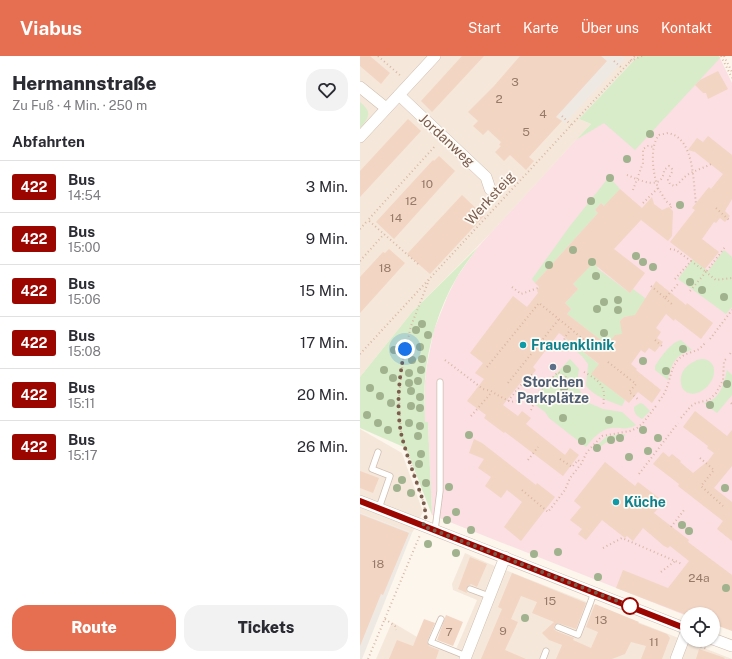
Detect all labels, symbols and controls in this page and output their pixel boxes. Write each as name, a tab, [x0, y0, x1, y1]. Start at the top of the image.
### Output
text: Viabus	[20, 17, 82, 39]
text: Start	[468, 20, 501, 36]
text: Karte	[523, 20, 559, 36]
text: Über uns	[581, 20, 639, 36]
text: Kontakt	[661, 20, 712, 36]
button: heart	[306, 69, 348, 111]
text: Hermannstraße	[12, 72, 157, 94]
house number: 3	[511, 75, 519, 89]
house number: 2	[495, 92, 503, 106]
text: Zu Fuß · 4 Min. · 250 m	[12, 98, 147, 113]
house number: 4	[539, 107, 547, 121]
street label: Jordanweg	[416, 110, 478, 170]
house number: 5	[522, 125, 530, 139]
text: Abfahrten	[12, 133, 85, 150]
street label: Werksteig	[462, 168, 518, 228]
text: Bus	[68, 171, 95, 188]
house number: 10	[421, 177, 433, 191]
text: 3 Min.	[306, 178, 348, 195]
text: 422	[21, 179, 47, 195]
text: 14:54	[68, 188, 101, 203]
house number: 12	[405, 194, 417, 208]
house number: 14	[390, 211, 403, 225]
text: Bus	[68, 223, 95, 240]
text: 9 Min.	[306, 230, 348, 247]
text: 422	[21, 231, 47, 247]
text: 15:00	[68, 240, 100, 255]
house number: 18	[379, 261, 392, 275]
text: Bus	[68, 275, 95, 292]
text: 15 Min.	[300, 282, 348, 299]
text: 422	[21, 283, 47, 299]
text: 15:06	[68, 292, 101, 307]
text: Bus	[68, 327, 95, 344]
text: 17 Min.	[300, 334, 348, 351]
text: 422	[21, 335, 47, 351]
place label: Frauenklinik	[531, 337, 614, 353]
your location	[395, 339, 415, 359]
marker: Frauenklinik	[518, 340, 528, 350]
text: 15:08	[68, 344, 101, 359]
marker: Storchen Parkplätze	[548, 362, 558, 372]
place label: Storchen Parkplätze	[517, 374, 589, 406]
text: Bus	[68, 379, 95, 396]
text: 20 Min.	[297, 386, 348, 403]
text: 422	[21, 387, 47, 403]
text: 15:11	[68, 396, 95, 411]
text: Bus	[68, 431, 95, 448]
text: 26 Min.	[297, 438, 348, 455]
text: 422	[21, 439, 47, 455]
text: 15:17	[68, 448, 98, 463]
place label: Küche	[624, 494, 666, 510]
marker: Küche	[611, 497, 621, 507]
house number: 18	[372, 557, 385, 571]
house number: 24a	[688, 571, 710, 585]
house number: 15	[544, 594, 557, 608]
unlabelled marker	[621, 597, 639, 615]
button: Route	[12, 605, 176, 651]
button: Tickets	[184, 605, 348, 651]
map controls	[680, 607, 720, 647]
button: locate	[680, 607, 720, 647]
house number: 13	[595, 613, 607, 627]
house number: 9	[499, 624, 507, 638]
house number: 7	[445, 625, 453, 639]
house number: 11	[649, 635, 659, 649]

